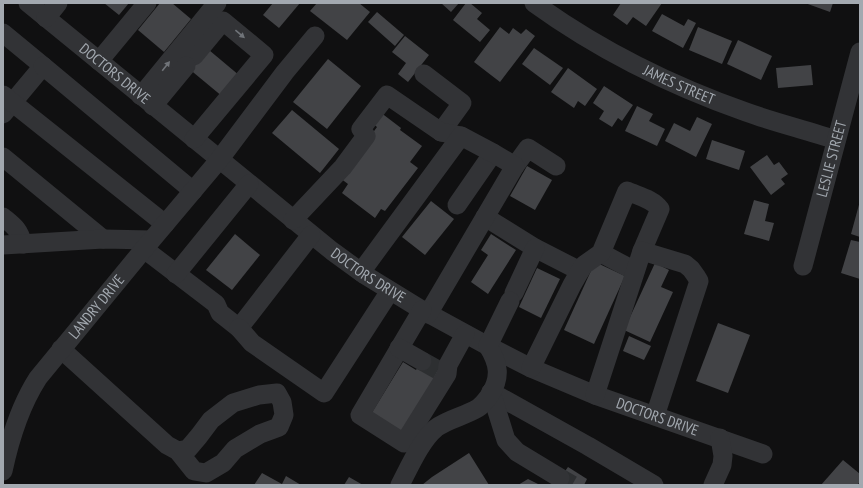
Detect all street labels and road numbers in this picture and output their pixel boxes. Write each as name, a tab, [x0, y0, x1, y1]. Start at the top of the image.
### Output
street label: DOCTORS DRIVE	[76, 39, 154, 108]
street label: JAMES STREET	[639, 60, 718, 109]
street label: LESLIE STREET	[812, 118, 850, 199]
street label: DOCTORS DRIVE	[327, 243, 409, 307]
street label: LANDRY DRIVE	[64, 270, 128, 343]
street label: DOCTORS DRIVE	[614, 393, 701, 440]

